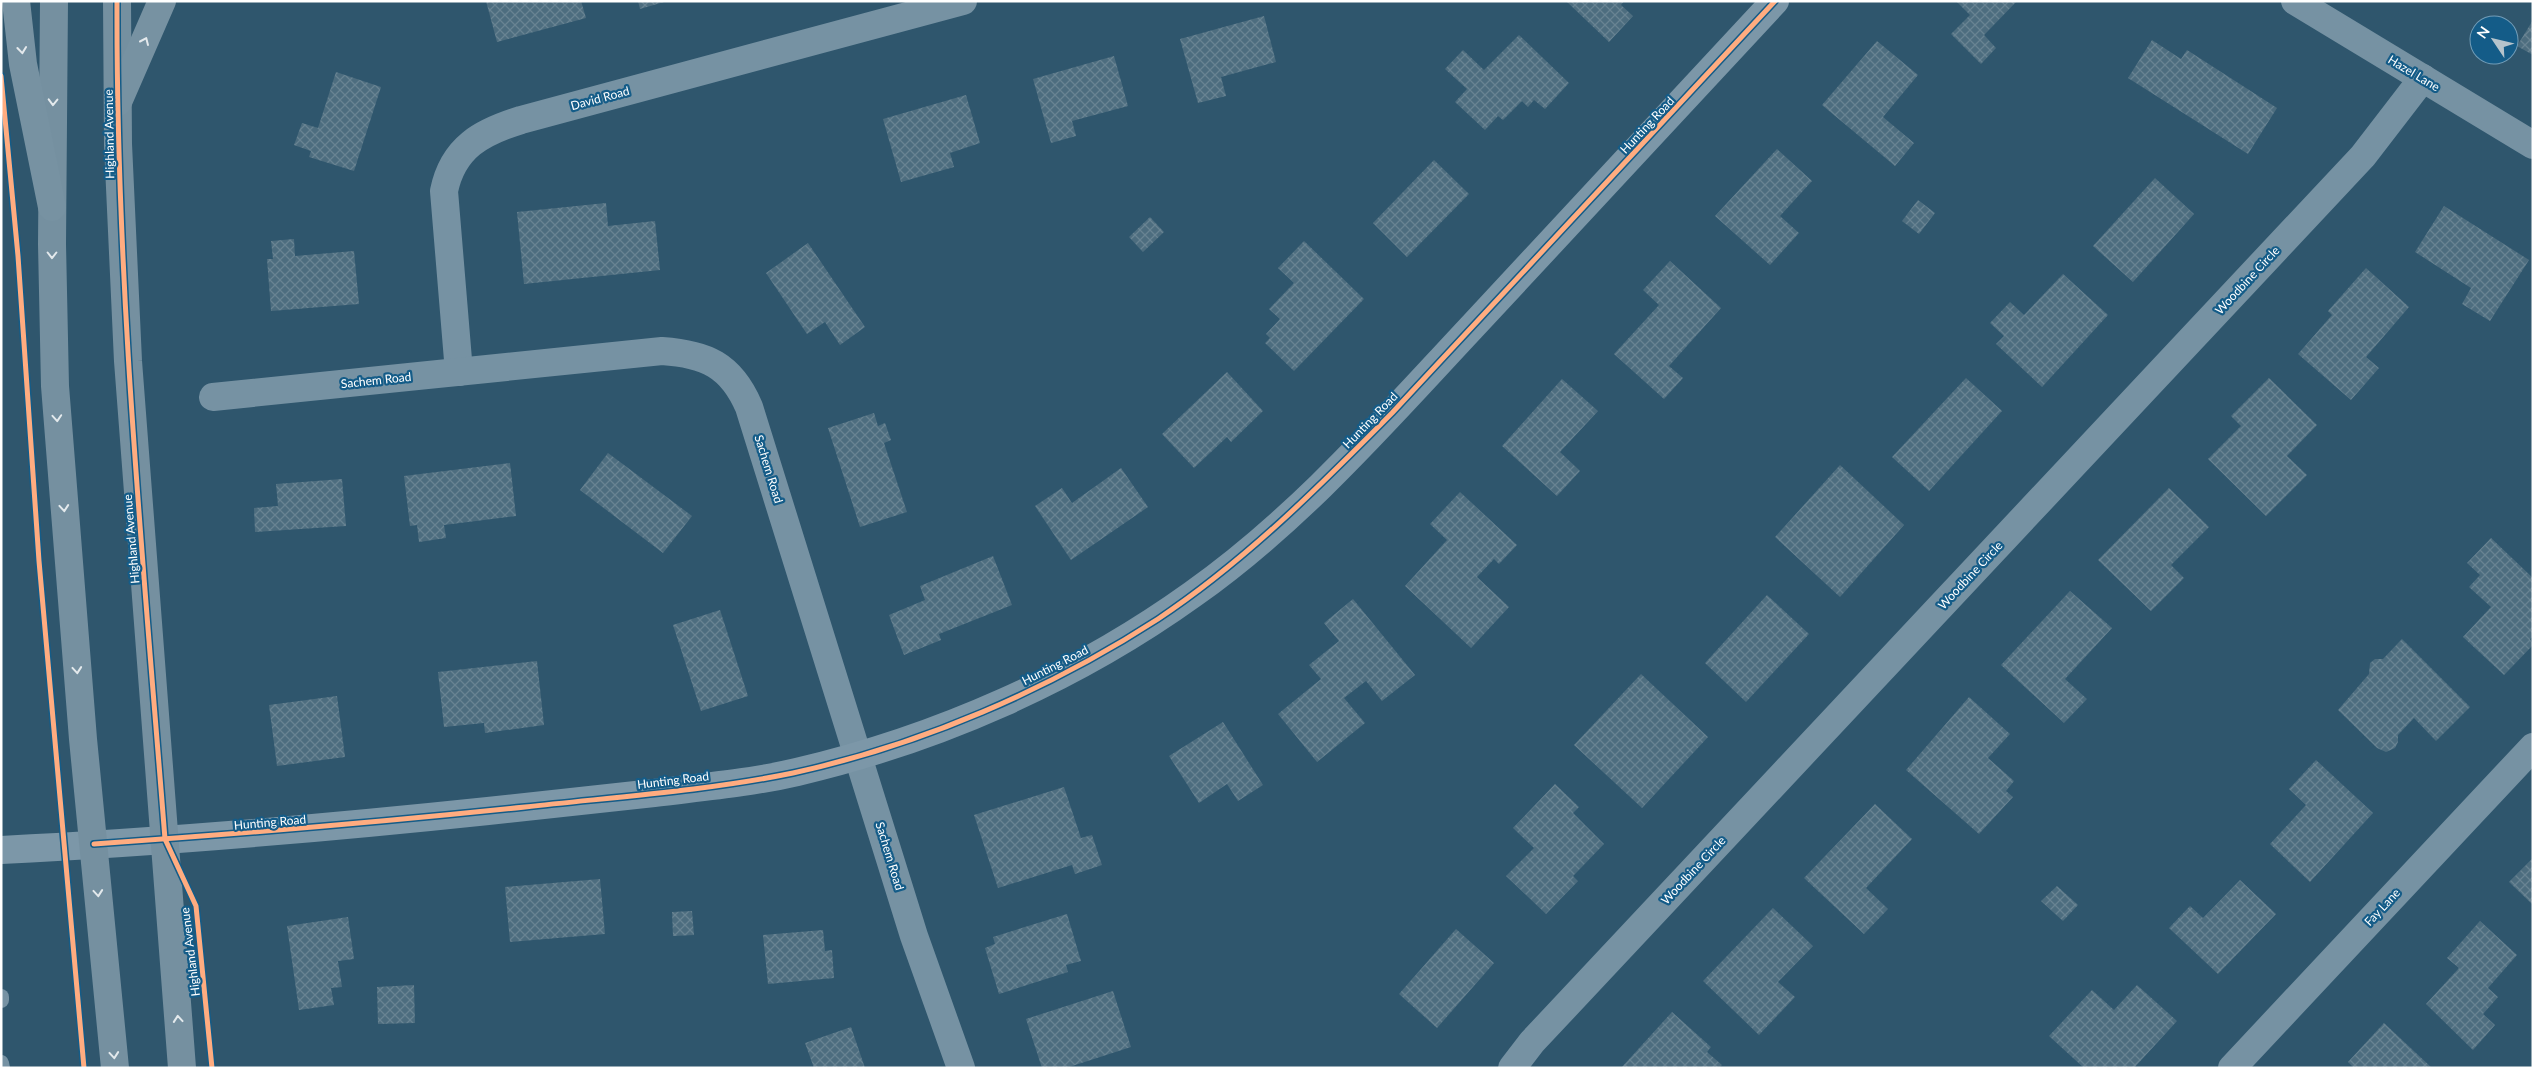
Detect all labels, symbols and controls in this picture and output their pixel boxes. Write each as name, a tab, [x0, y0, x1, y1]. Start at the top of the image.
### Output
north arrow	[2469, 15, 2519, 65]
text: N	[2473, 23, 2493, 42]
one-way arrow	[138, 37, 149, 46]
one-way arrow	[16, 46, 27, 54]
street label: Hazel Lane	[2385, 52, 2443, 94]
street label: David Road	[569, 83, 631, 113]
street label: Highland Avenue	[101, 89, 117, 179]
street label: Hunting Road	[1617, 93, 1677, 157]
one-way arrow	[48, 99, 58, 107]
street label: Woodbine Circle	[2212, 243, 2282, 317]
one-way arrow	[47, 252, 57, 260]
street label: Sachem Road	[340, 369, 412, 391]
street label: Hunting Road	[1339, 389, 1401, 451]
one-way arrow	[51, 414, 62, 422]
street label: Sachem Road	[751, 433, 787, 505]
street label: Highland Avenue	[120, 494, 142, 584]
one-way arrow	[58, 504, 69, 512]
street label: Woodbine Circle	[1935, 538, 2005, 612]
street label: Hunting Road	[1019, 642, 1091, 688]
one-way arrow	[72, 666, 83, 674]
street label: Hunting Road	[636, 768, 710, 792]
street label: Hunting Road	[233, 811, 307, 833]
street label: Sachem Road	[872, 820, 908, 892]
street label: Woodbine Circle	[1658, 833, 1728, 907]
street label: Fay Lane	[2361, 885, 2403, 929]
one-way arrow	[93, 889, 104, 897]
street label: Highland Avenue	[177, 907, 203, 997]
one-way arrow	[173, 1015, 184, 1023]
one-way arrow	[108, 1051, 119, 1059]

